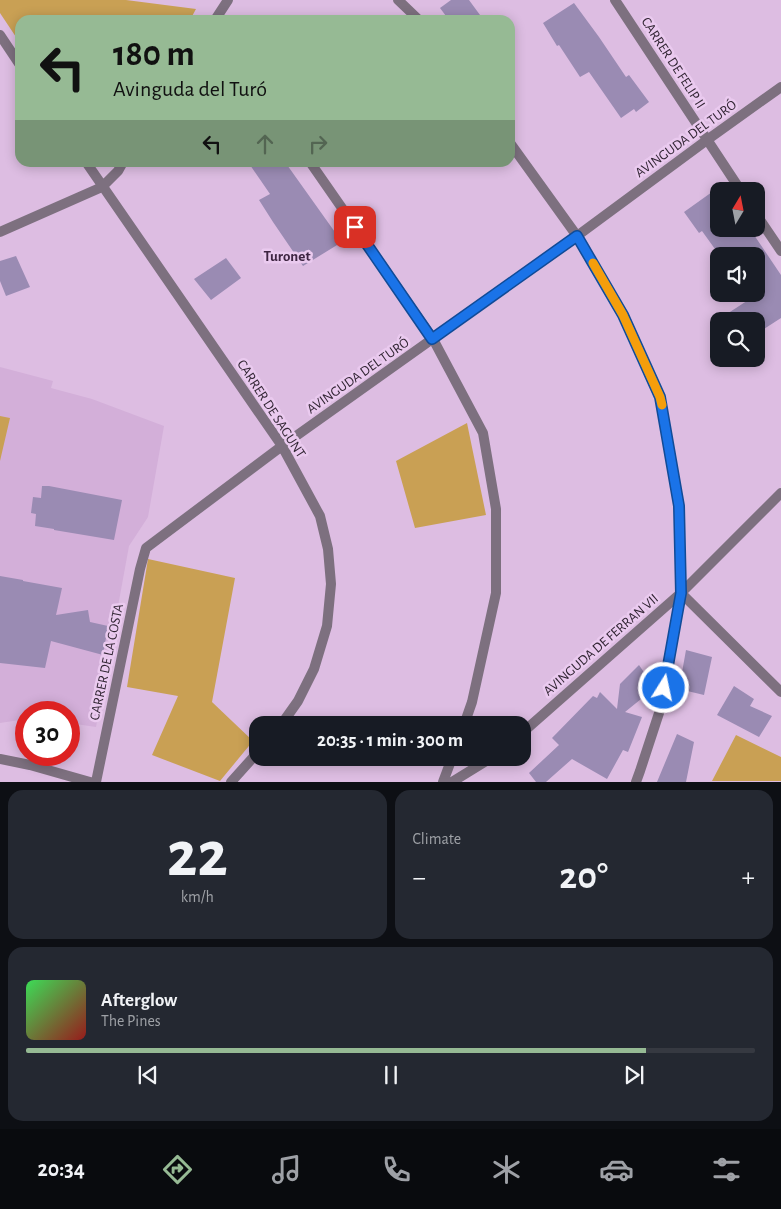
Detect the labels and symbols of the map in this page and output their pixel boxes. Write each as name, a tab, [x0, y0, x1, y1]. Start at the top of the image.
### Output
street label: CARRER DE FELIP II	[638, 15, 708, 111]
street label: AVINGUDA DEL TURÓ	[631, 95, 739, 180]
north arrow	[710, 182, 765, 238]
pin	[334, 206, 376, 248]
district label: Turonet	[264, 249, 310, 264]
street label: AVINGUDA DEL TURÓ	[303, 333, 412, 417]
street label: CARRER DE SAGUNT	[234, 357, 308, 461]
street label: AVINGUDA DE FERRAN VII	[541, 591, 661, 699]
street label: CARRER DE LA COSTA	[88, 602, 126, 722]
position arrow	[637, 661, 689, 713]
speed limit sign: 30	[15, 701, 80, 766]

